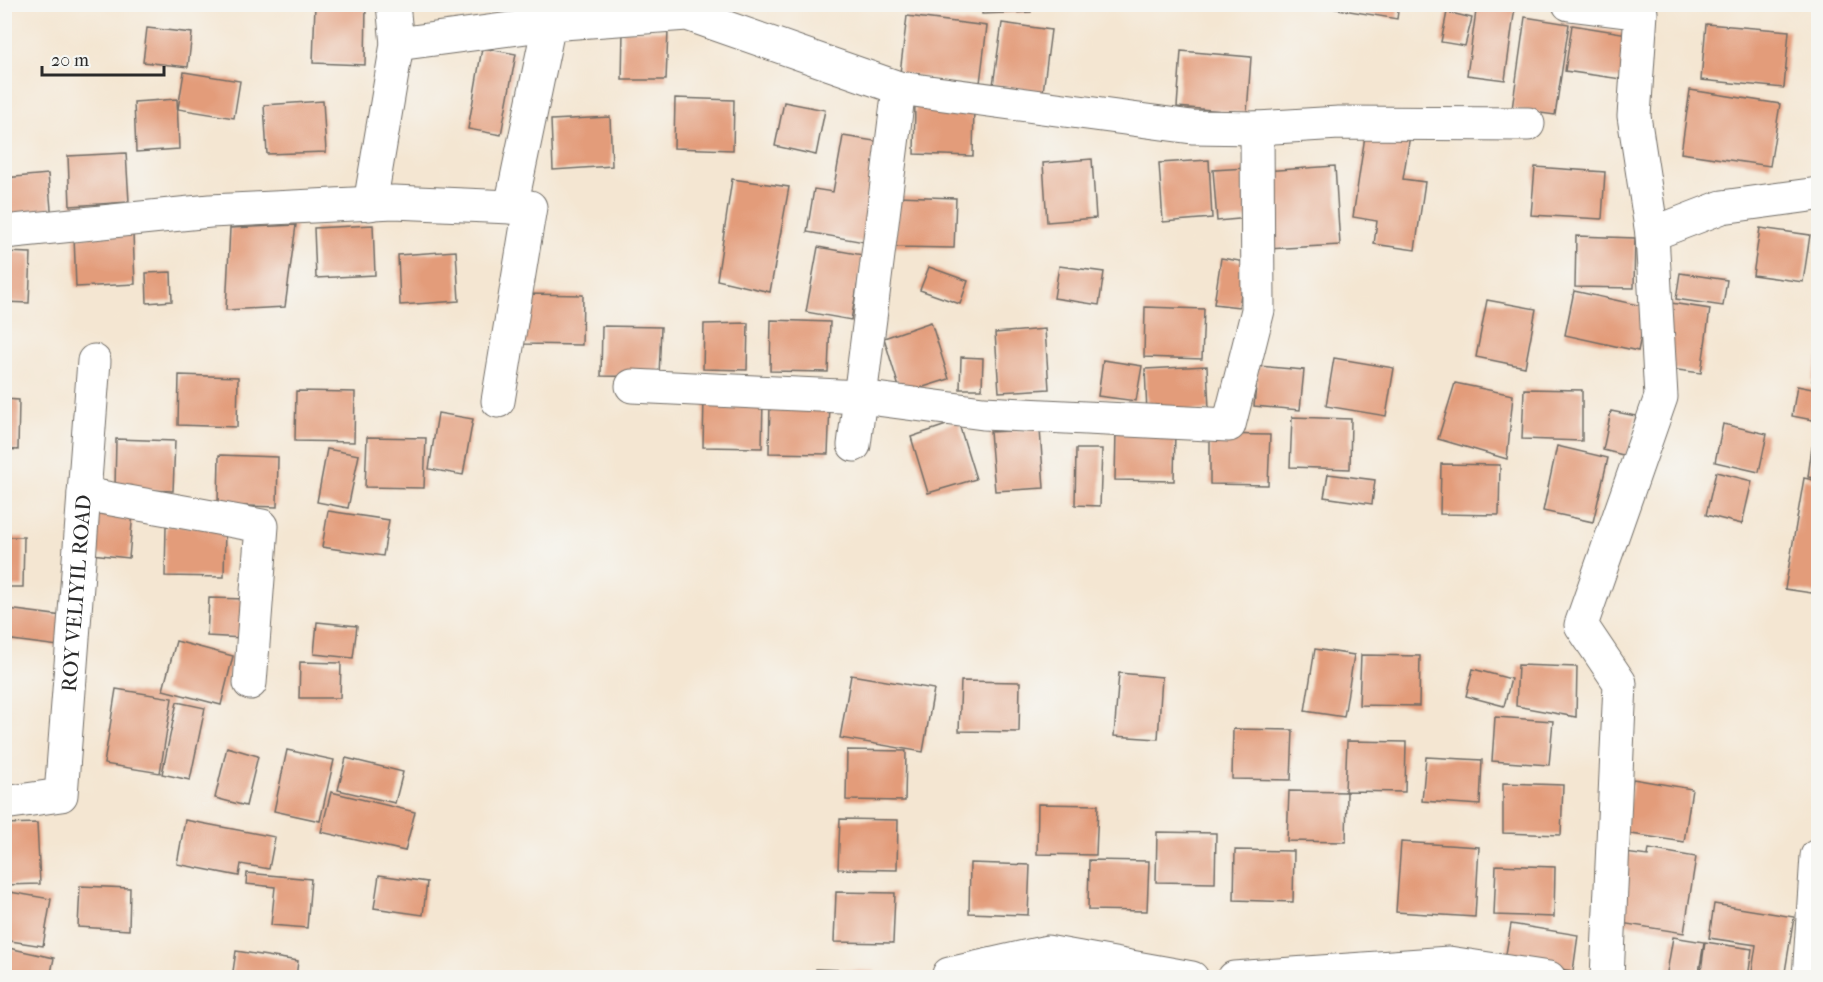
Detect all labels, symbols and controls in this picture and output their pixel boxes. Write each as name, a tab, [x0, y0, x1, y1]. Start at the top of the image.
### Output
scale bar	[42, 39, 164, 77]
text: 20 m	[51, 50, 89, 71]
street label: ROY VELIYIL ROAD	[57, 494, 96, 693]

